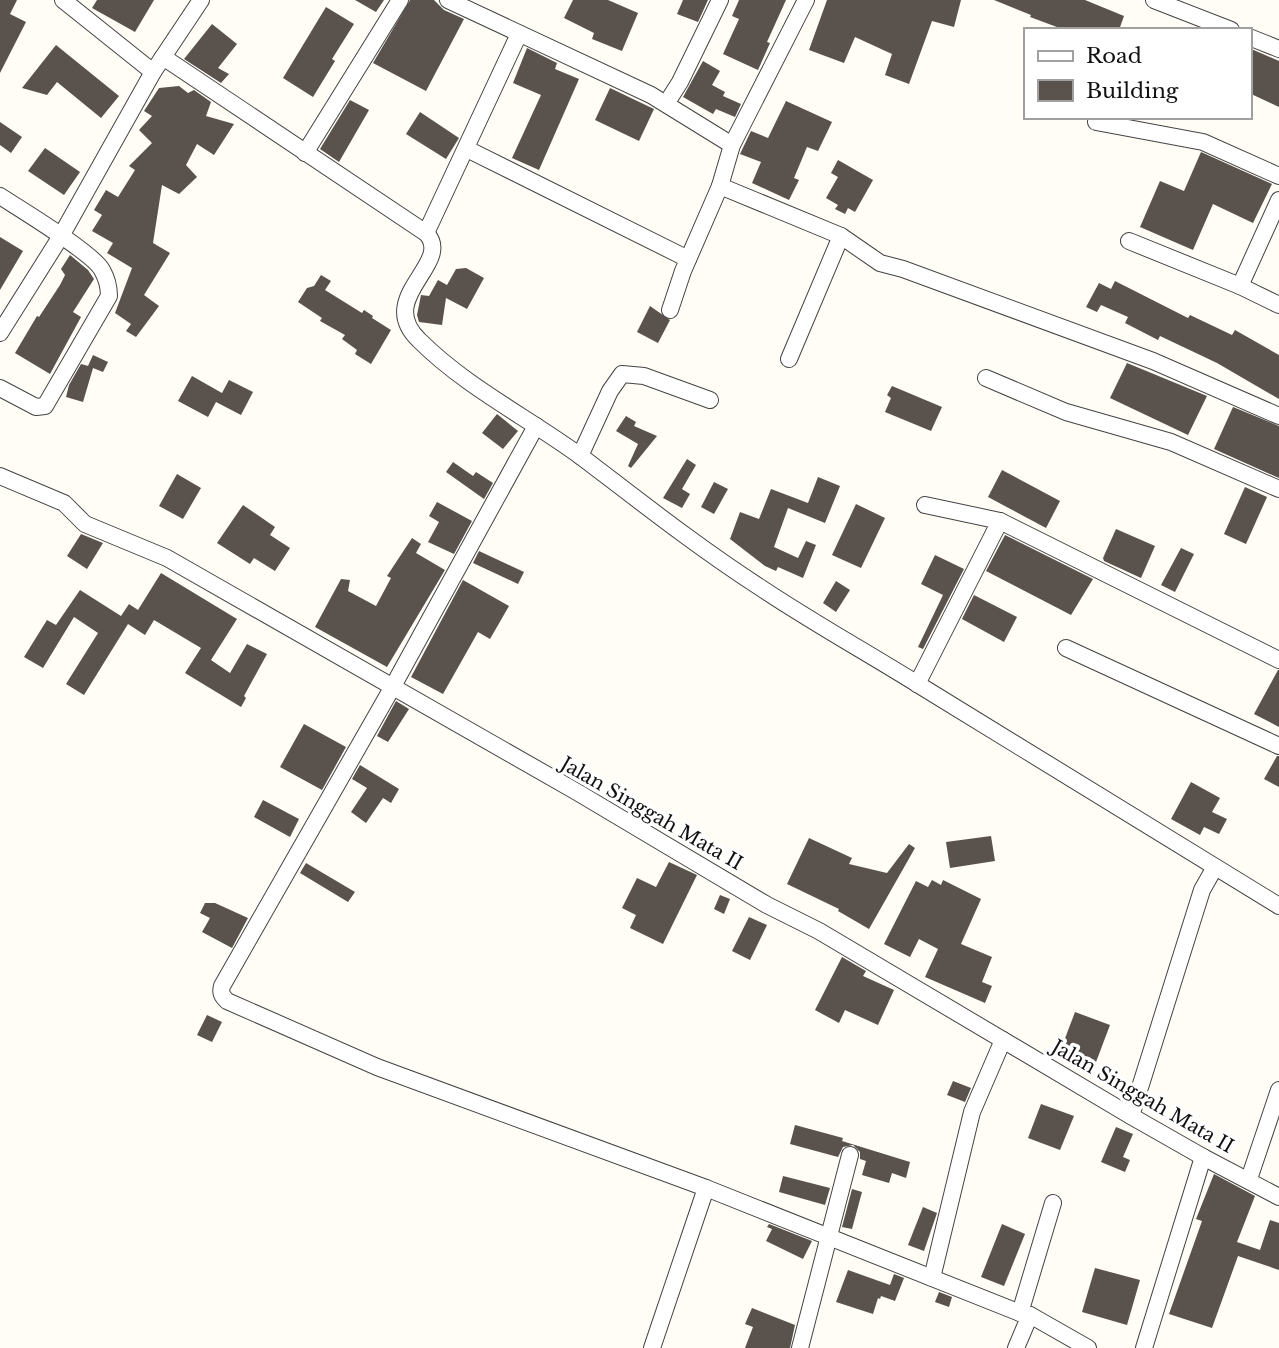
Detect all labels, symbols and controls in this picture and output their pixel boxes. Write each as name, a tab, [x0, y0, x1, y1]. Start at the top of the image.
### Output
legend	[1024, 28, 1251, 119]
text: Road	[1086, 43, 1142, 69]
text: Building	[1086, 78, 1179, 104]
street label: Jalan Singgah Mata II	[554, 750, 747, 875]
street label: Jalan Singgah Mata II	[1045, 1033, 1238, 1158]

